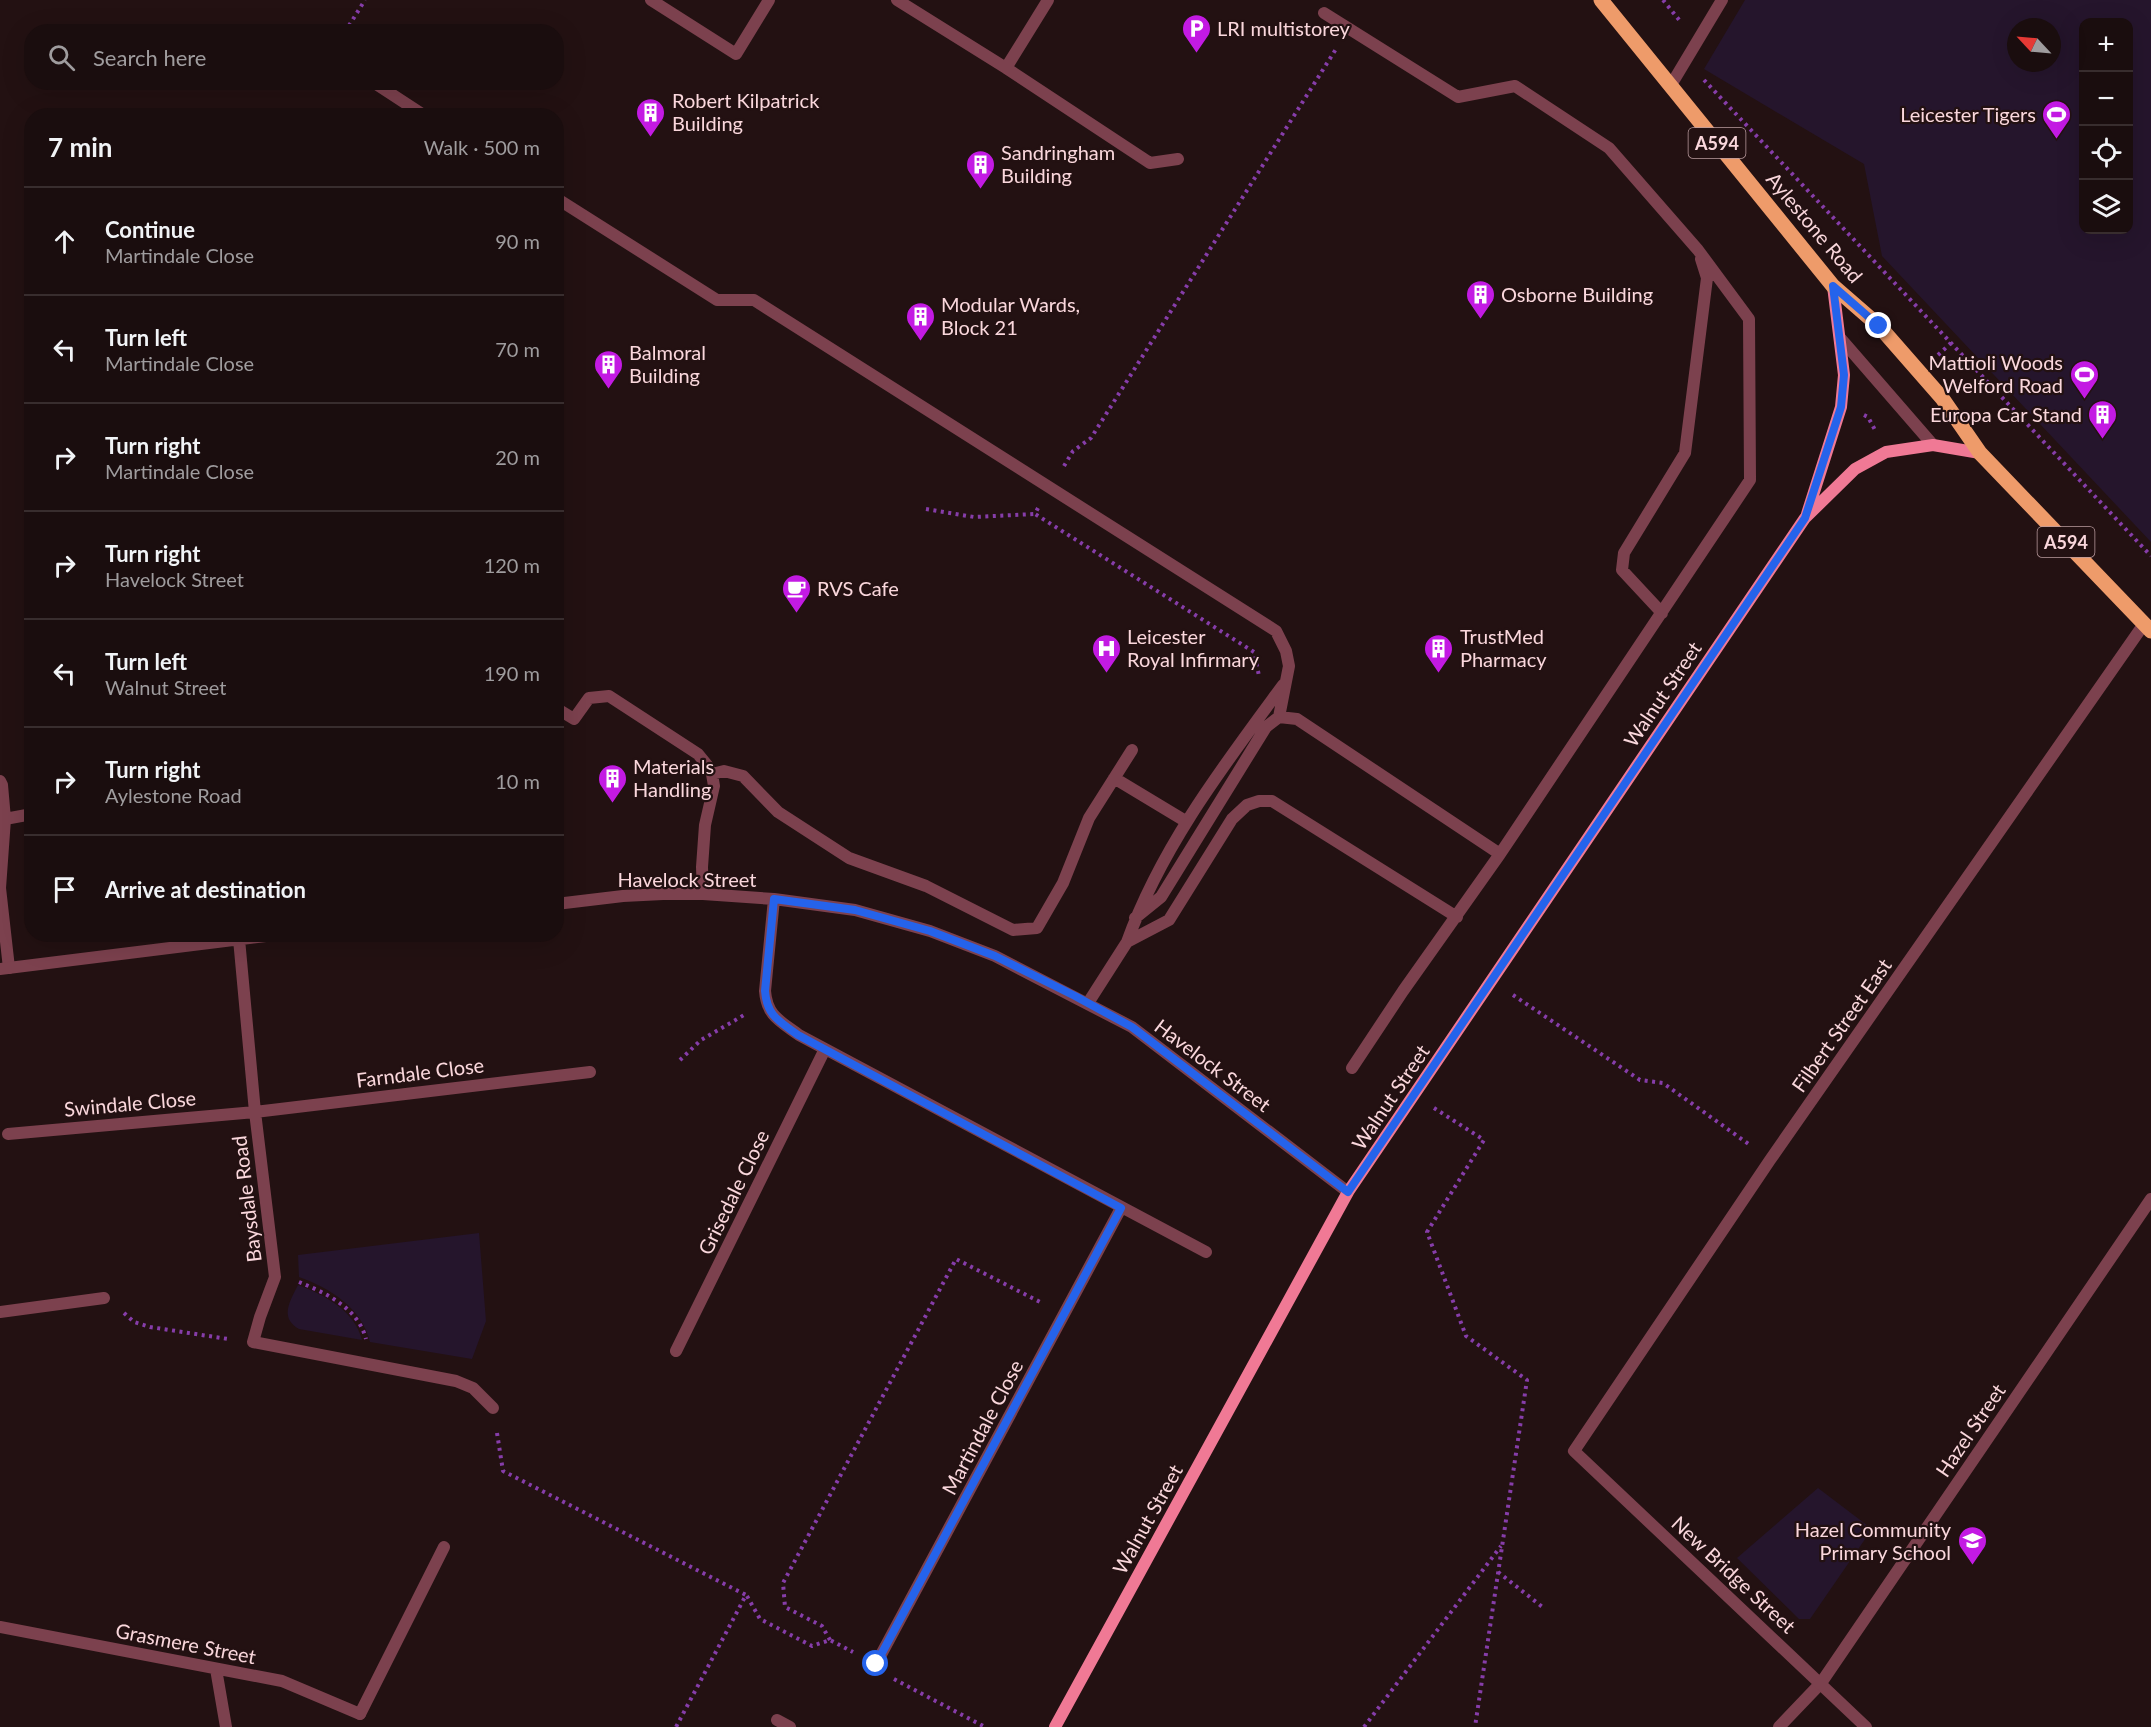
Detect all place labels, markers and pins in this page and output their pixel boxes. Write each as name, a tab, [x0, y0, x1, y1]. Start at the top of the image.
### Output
parking icon: LRI multistorey	[1180, 12, 1212, 54]
place label: LRI multistorey	[1217, 16, 1350, 40]
place label: Robert Kilpatrick Building	[672, 88, 820, 135]
building icon: Robert Kilpatrick Building	[635, 96, 667, 138]
sports icon: Leicester Tigers	[2041, 98, 2073, 140]
place label: Leicester Tigers	[1900, 102, 2036, 126]
place label: Sandringham Building	[1001, 140, 1115, 187]
building icon: Sandringham Building	[964, 148, 996, 190]
building icon: Osborne Building	[1464, 278, 1496, 320]
place label: Osborne Building	[1501, 282, 1653, 306]
place label: Modular Wards, Block 21	[941, 292, 1080, 339]
building icon: Modular Wards, Block 21	[904, 300, 936, 342]
place label: Balmoral Building	[629, 340, 706, 387]
building icon: Balmoral Building	[592, 348, 624, 390]
place label: Mattioli Woods Welford Road	[1928, 350, 2063, 397]
sports icon: Mattioli Woods Welford Road	[2068, 358, 2100, 400]
building icon: Europa Car Stand	[2087, 398, 2119, 440]
place label: Europa Car Stand	[1930, 402, 2082, 426]
cafe icon: RVS Cafe	[780, 572, 812, 614]
place label: RVS Cafe	[817, 576, 899, 600]
place label: Leicester Royal Infirmary	[1127, 624, 1260, 671]
place label: TrustMed Pharmacy	[1460, 624, 1547, 671]
hospital icon: Leicester Royal Infirmary	[1090, 632, 1122, 674]
building icon: TrustMed Pharmacy	[1423, 632, 1455, 674]
place label: Materials Handling	[633, 754, 714, 801]
building icon: Materials Handling	[596, 762, 628, 804]
place label: Hazel Community Primary School	[1795, 1517, 1952, 1564]
school or university icon: Hazel Community Primary School	[1956, 1524, 1988, 1566]

